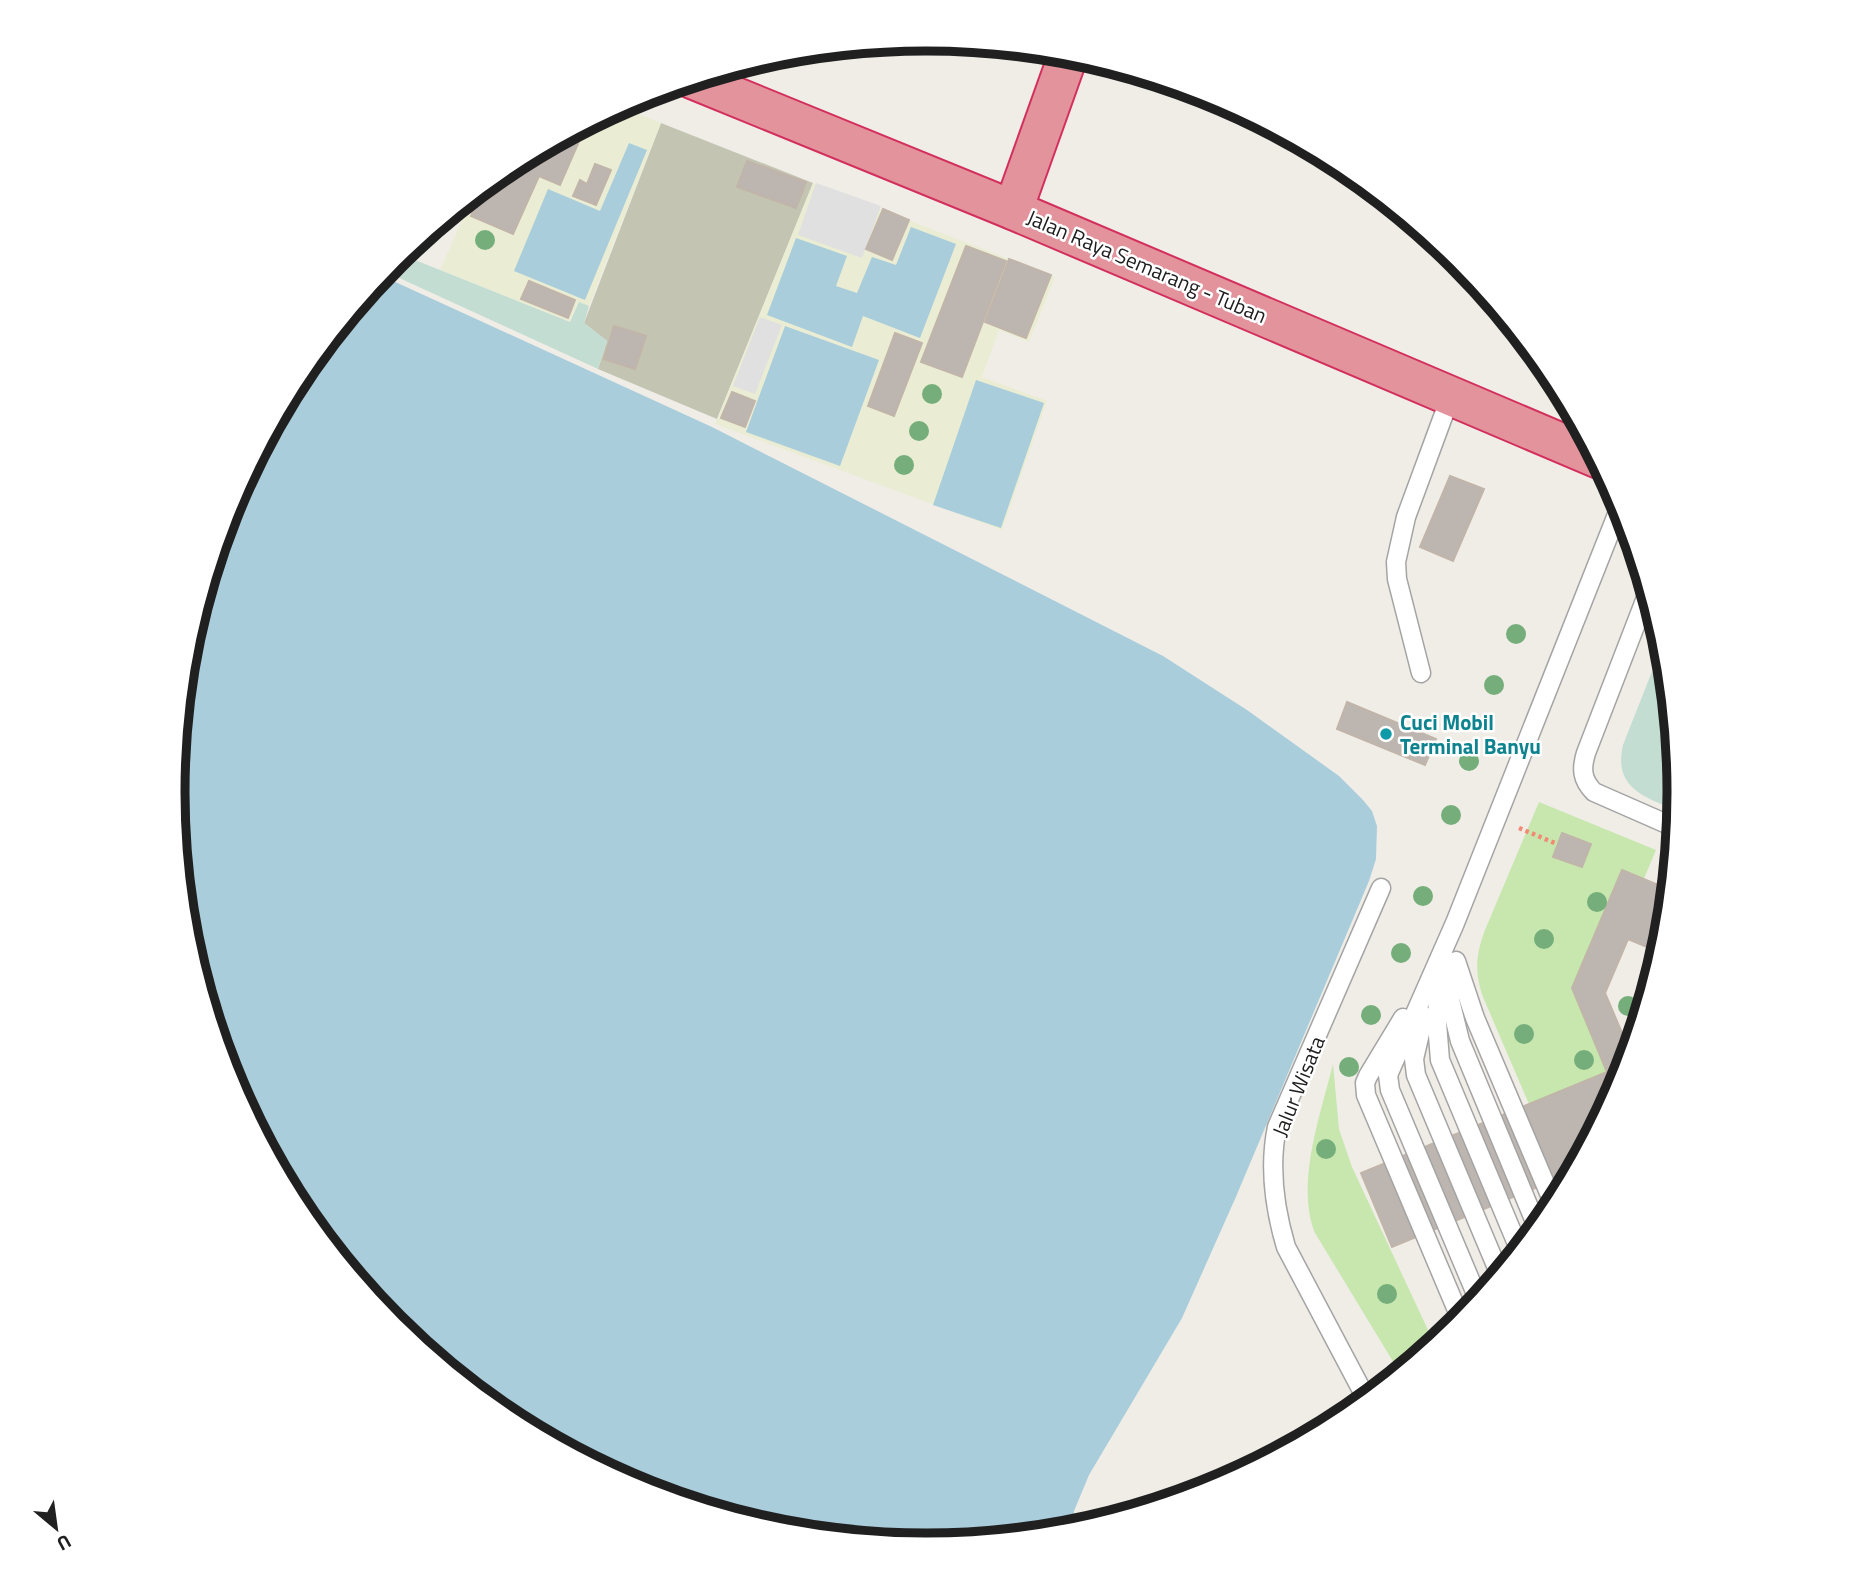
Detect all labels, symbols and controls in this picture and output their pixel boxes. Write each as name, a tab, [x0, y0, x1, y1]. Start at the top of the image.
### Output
street label: Jalan Raya Semarang - Tuban	[1022, 201, 1272, 331]
place label: Cuci Mobil Terminal Banyu	[1400, 706, 1541, 762]
marker: Cuci Mobil Terminal Banyu	[1378, 726, 1394, 742]
street label: Jalur Wisata	[1263, 1030, 1333, 1141]
north arrow	[21, 1493, 91, 1563]
text: U	[52, 1528, 77, 1559]

